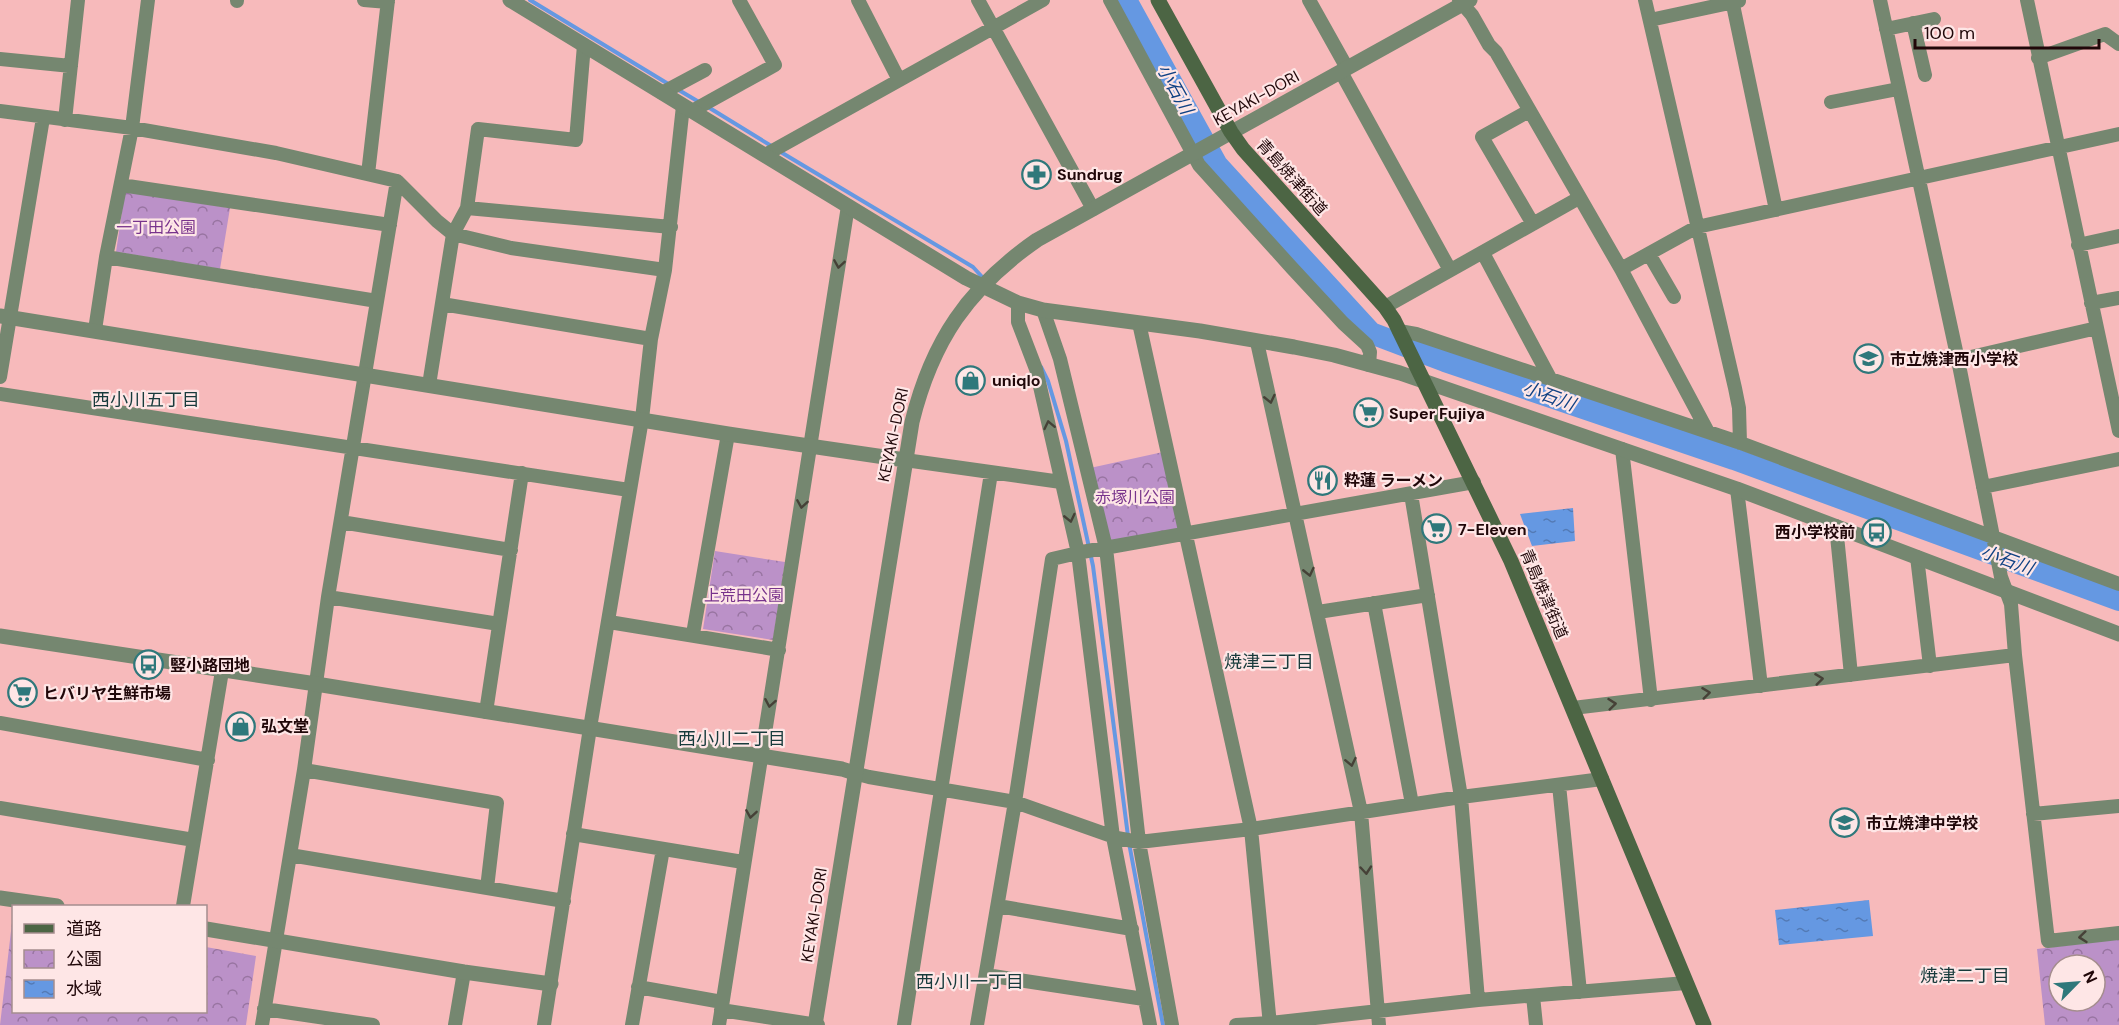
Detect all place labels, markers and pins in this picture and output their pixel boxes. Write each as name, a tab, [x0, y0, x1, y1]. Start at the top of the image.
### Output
pharmacy icon: Sundrug	[1020, 158, 1052, 190]
place label: Sundrug	[1057, 164, 1123, 185]
school or university icon: 市立焼津西小学校	[1853, 343, 1885, 375]
place label: 市立焼津西小学校	[1890, 349, 2018, 370]
shop icon: uniqlo	[955, 364, 987, 396]
place label: uniqlo	[992, 370, 1041, 391]
supermarket icon: Super Fujiya	[1352, 397, 1384, 429]
place label: Super Fujiya	[1389, 403, 1485, 424]
restaurant icon: 粋蓮 ラーメン	[1307, 464, 1339, 496]
place label: 粋蓮 ラーメン	[1344, 470, 1443, 491]
supermarket icon: 7-Eleven	[1421, 513, 1453, 545]
bus stop icon: 西小学校前	[1860, 516, 1892, 548]
place label: 7-Eleven	[1458, 519, 1527, 540]
place label: 西小学校前	[1775, 522, 1855, 543]
bus stop icon: 竪小路団地	[133, 649, 165, 681]
place label: 竪小路団地	[170, 655, 250, 676]
supermarket icon: ヒバリヤ生鮮市場	[6, 677, 38, 709]
place label: ヒバリヤ生鮮市場	[43, 683, 171, 704]
shop icon: 弘文堂	[224, 710, 256, 742]
place label: 弘文堂	[261, 716, 309, 737]
school or university icon: 市立焼津中学校	[1829, 807, 1861, 839]
place label: 市立焼津中学校	[1866, 813, 1978, 834]

